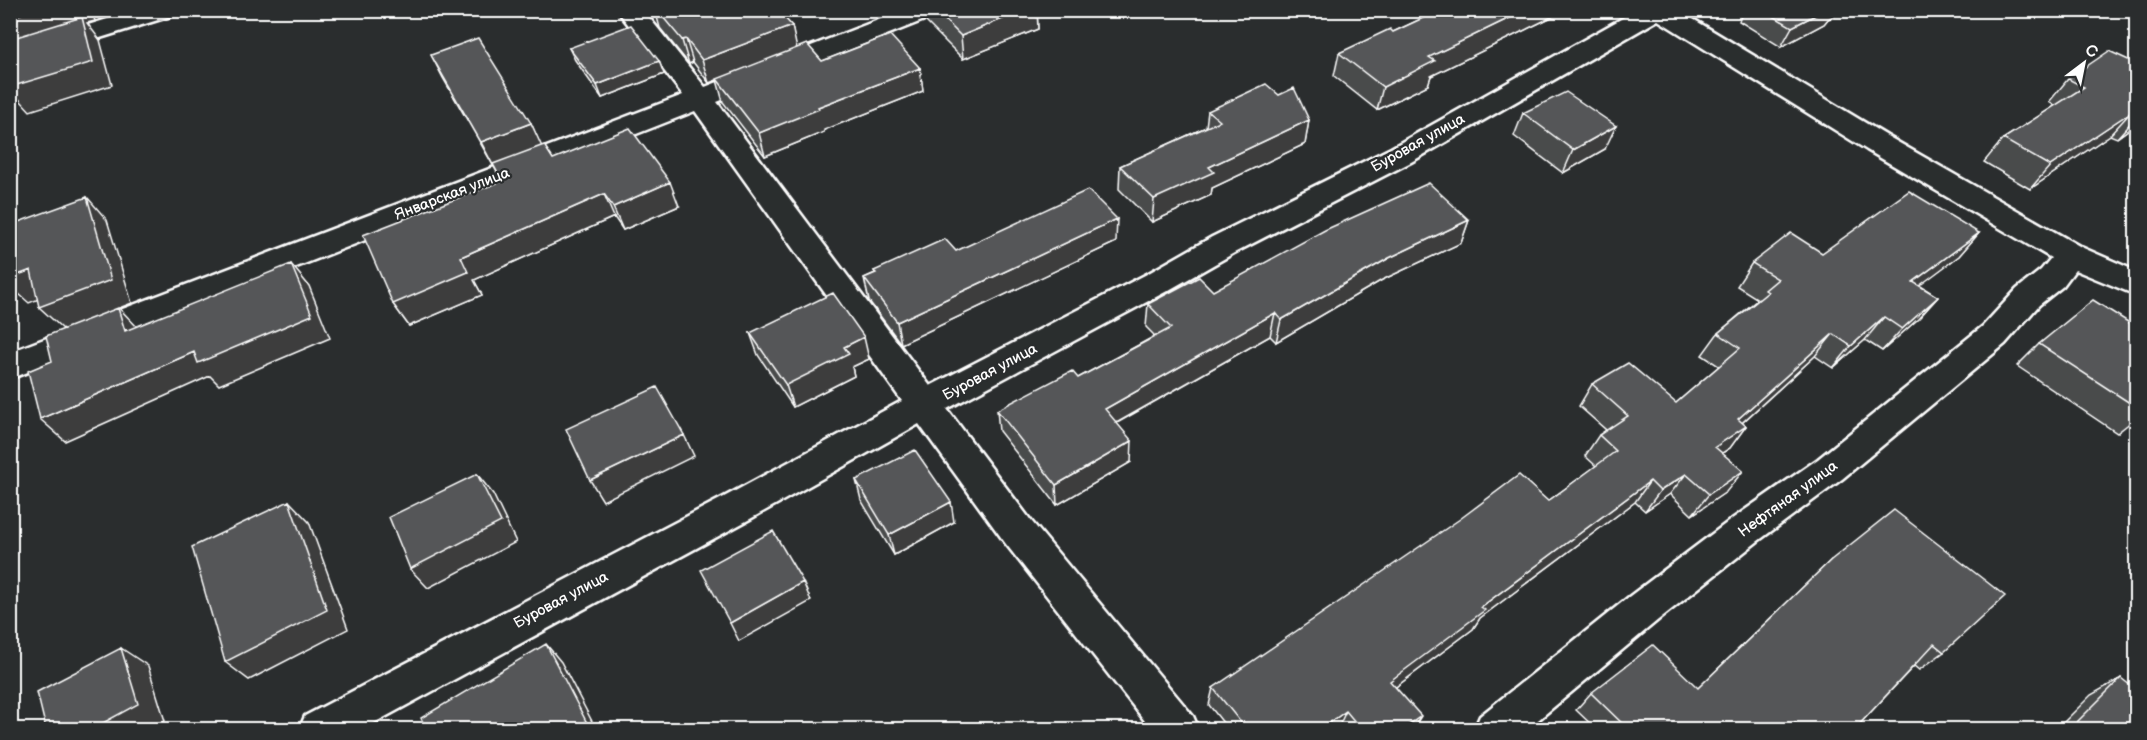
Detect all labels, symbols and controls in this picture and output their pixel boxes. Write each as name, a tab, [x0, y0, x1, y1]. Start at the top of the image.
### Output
north arrow	[2054, 33, 2114, 93]
text: С	[2081, 41, 2101, 63]
street label: Буровая улица	[1368, 109, 1468, 177]
street label: Январская улица	[392, 163, 512, 225]
street label: Буровая улица	[940, 339, 1041, 405]
street label: Нефтяная улица	[1735, 456, 1842, 541]
street label: Буровая улица	[511, 567, 612, 633]

